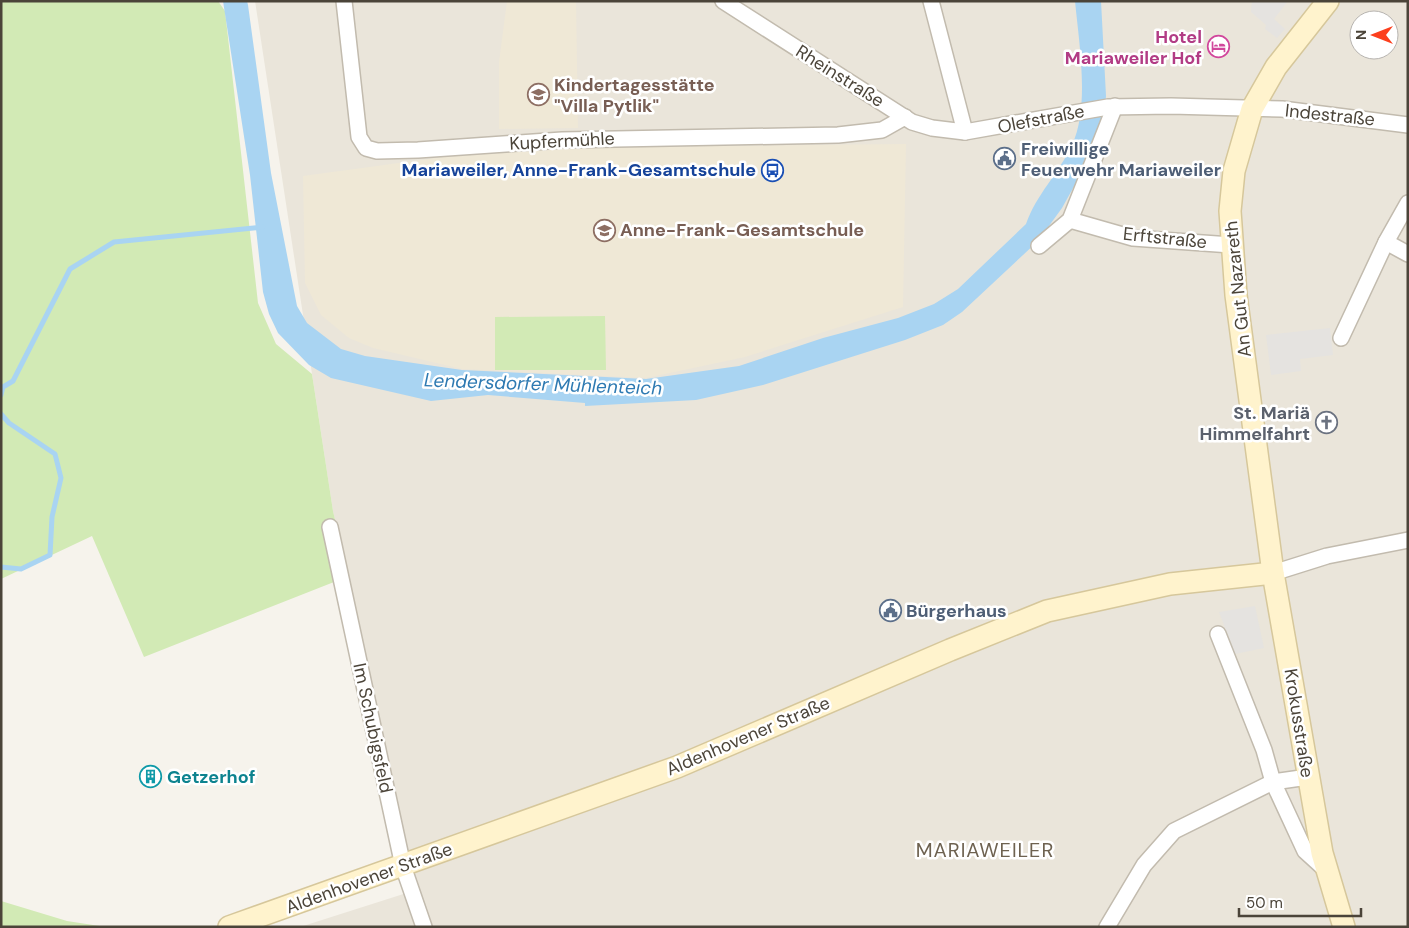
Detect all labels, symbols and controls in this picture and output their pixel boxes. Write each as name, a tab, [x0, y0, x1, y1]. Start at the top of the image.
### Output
north arrow	[1349, 10, 1399, 60]
place label: Hotel Mariaweiler Hof	[1065, 25, 1202, 70]
text: N	[1352, 30, 1370, 40]
hotel icon: Hotel Mariaweiler Hof	[1206, 35, 1230, 59]
street label: Rheinstraße	[791, 39, 889, 113]
place label: Kindertagesstätte "Villa Pytlik"	[554, 73, 715, 118]
school or university icon: Kindertagesstätte "Villa Pytlik"	[526, 83, 550, 107]
street label: Indestraße	[1284, 98, 1376, 132]
street label: Olefstraße	[996, 99, 1086, 139]
street label: Kupfermühle	[509, 126, 615, 156]
place label: Freiwillige Feuerwehr Mariaweiler	[1021, 137, 1221, 182]
public building icon: Freiwillige Feuerwehr Mariaweiler	[993, 147, 1017, 171]
place label: Mariaweiler, Anne-Frank-Gesamtschule	[401, 158, 756, 182]
bus stop icon: Mariaweiler, Anne-Frank-Gesamtschule	[760, 158, 784, 182]
school or university icon: Anne-Frank-Gesamtschule	[592, 218, 616, 242]
place label: Anne-Frank-Gesamtschule	[620, 218, 864, 242]
street label: An Gut Nazareth	[1219, 220, 1257, 358]
street label: Erftstraße	[1122, 222, 1208, 254]
water label: Lendersdorfer Mühlenteich	[423, 367, 663, 401]
place label: St. Mariä Himmelfahrt	[1200, 401, 1310, 446]
church icon: St. Mariä Himmelfahrt	[1314, 411, 1338, 435]
public building icon: Bürgerhaus	[878, 599, 902, 623]
place label: Bürgerhaus	[906, 599, 1007, 623]
street label: Im Schubigsfeld	[347, 661, 399, 795]
street label: Krokusstraße	[1279, 667, 1319, 779]
street label: Aldenhovener Straße	[663, 691, 833, 781]
building icon: Getzerhof	[139, 765, 163, 789]
place label: Getzerhof	[167, 765, 255, 789]
street label: Aldenhovener Straße	[282, 837, 456, 919]
district label: MARIAWEILER	[916, 837, 1054, 863]
scale bar	[1239, 886, 1362, 918]
text: 50 m	[1246, 893, 1283, 913]

